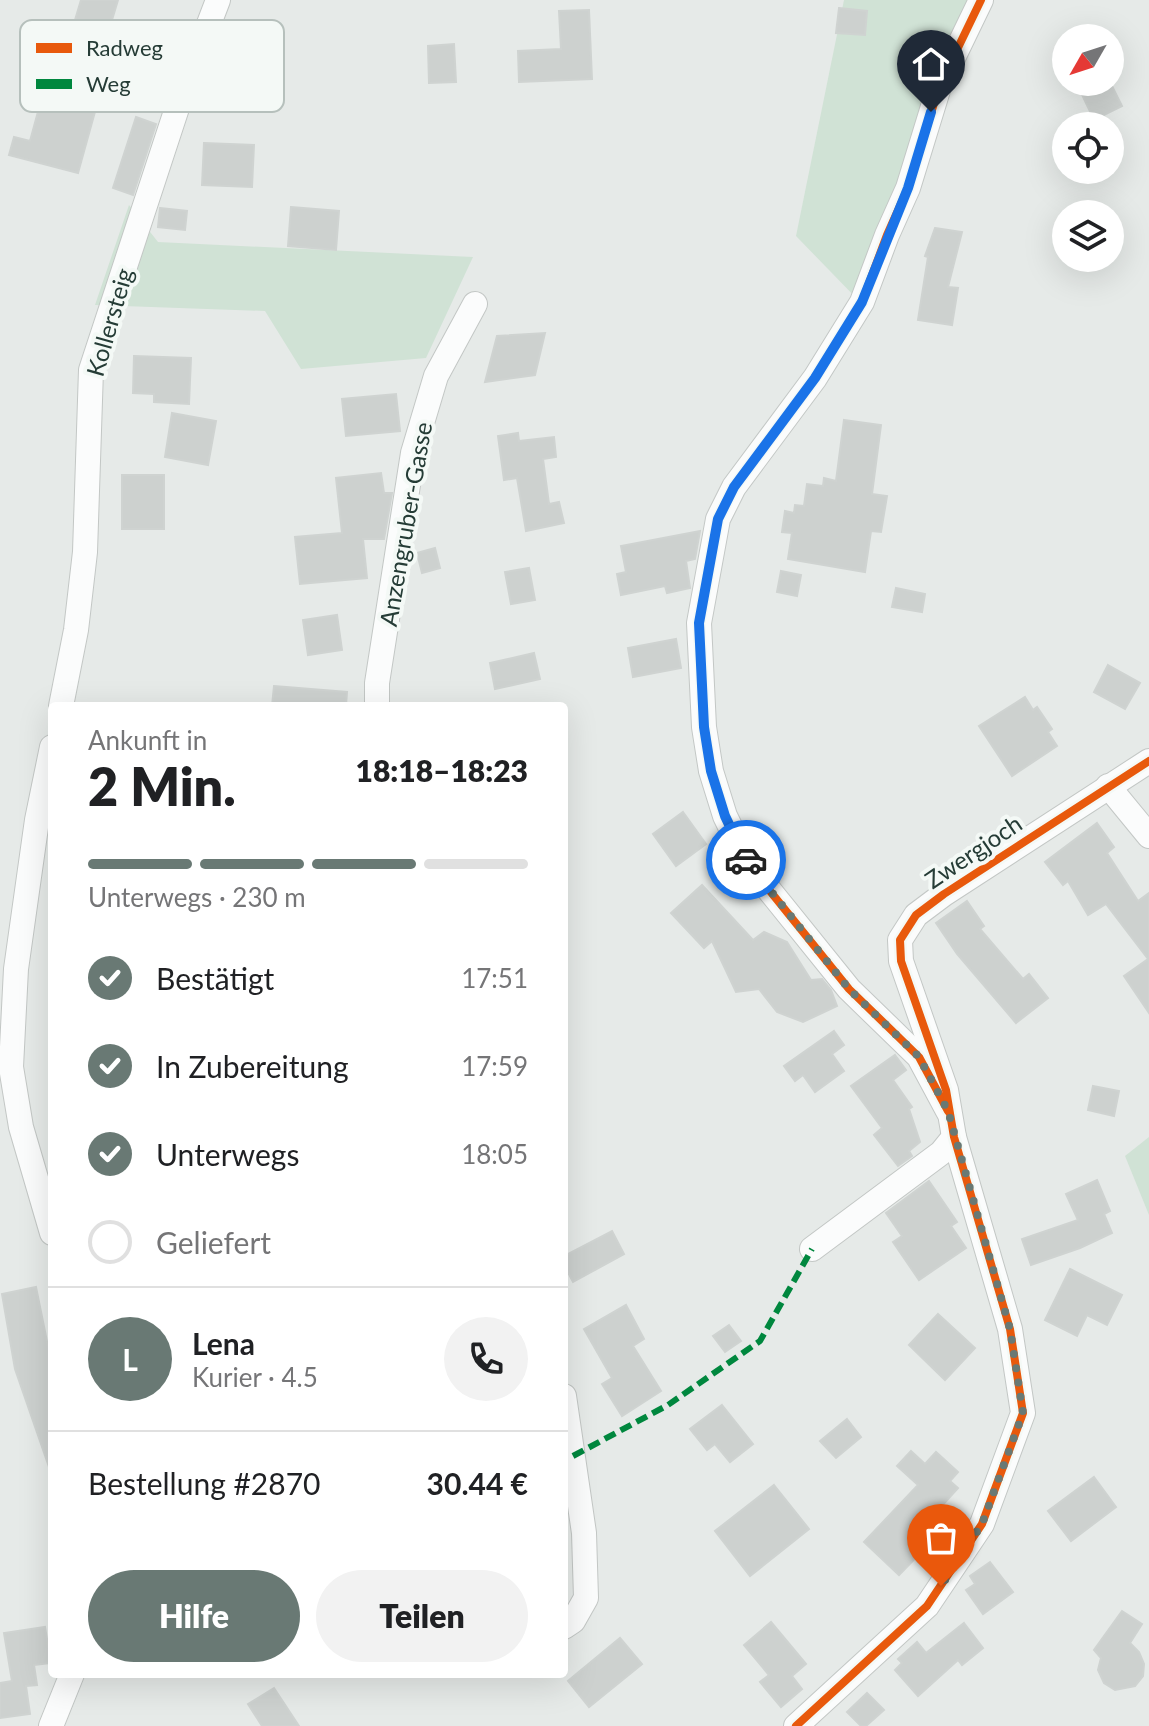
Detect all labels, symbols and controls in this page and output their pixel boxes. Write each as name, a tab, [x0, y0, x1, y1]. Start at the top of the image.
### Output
legend	[20, 20, 284, 112]
north arrow	[1052, 24, 1124, 96]
map controls	[1052, 24, 1124, 272]
pin	[897, 30, 965, 112]
text: Radweg	[86, 34, 163, 61]
icon: home	[909, 42, 953, 86]
text: Weg	[86, 70, 131, 97]
button: locate	[1052, 112, 1124, 184]
button: layers	[1052, 200, 1124, 272]
street label: Kollersteig	[80, 265, 138, 379]
street label: Anzengruber-Gasse	[373, 420, 437, 628]
text: Ankunft in	[88, 724, 207, 756]
text: 18:18–18:23	[355, 752, 528, 788]
text: 2 Min.	[88, 755, 236, 817]
street label: Zwergjoch	[919, 808, 1027, 894]
courier	[706, 820, 786, 900]
icon: car	[724, 838, 768, 882]
text: Unterwegs · 230 m	[88, 881, 306, 913]
icon: check	[88, 956, 132, 1000]
text: Bestätigt	[156, 960, 274, 996]
text: 17:51	[461, 962, 528, 994]
icon: check	[88, 1044, 132, 1088]
text: In Zubereitung	[156, 1048, 349, 1084]
text: 17:59	[461, 1050, 528, 1082]
icon: check	[88, 1132, 132, 1176]
text: Unterwegs	[156, 1136, 299, 1172]
text: 18:05	[461, 1138, 528, 1170]
text: Geliefert	[156, 1224, 271, 1260]
button: phone	[444, 1317, 528, 1401]
text: Lena	[192, 1325, 255, 1361]
text: L	[122, 1341, 138, 1377]
text: Kurier · 4.5	[192, 1361, 318, 1393]
text: Bestellung #2870	[88, 1465, 320, 1501]
text: 30.44 €	[427, 1465, 528, 1501]
pin	[907, 1504, 975, 1586]
icon: bag	[919, 1516, 963, 1560]
button: Hilfe	[88, 1570, 300, 1662]
button: Teilen	[316, 1570, 528, 1662]

